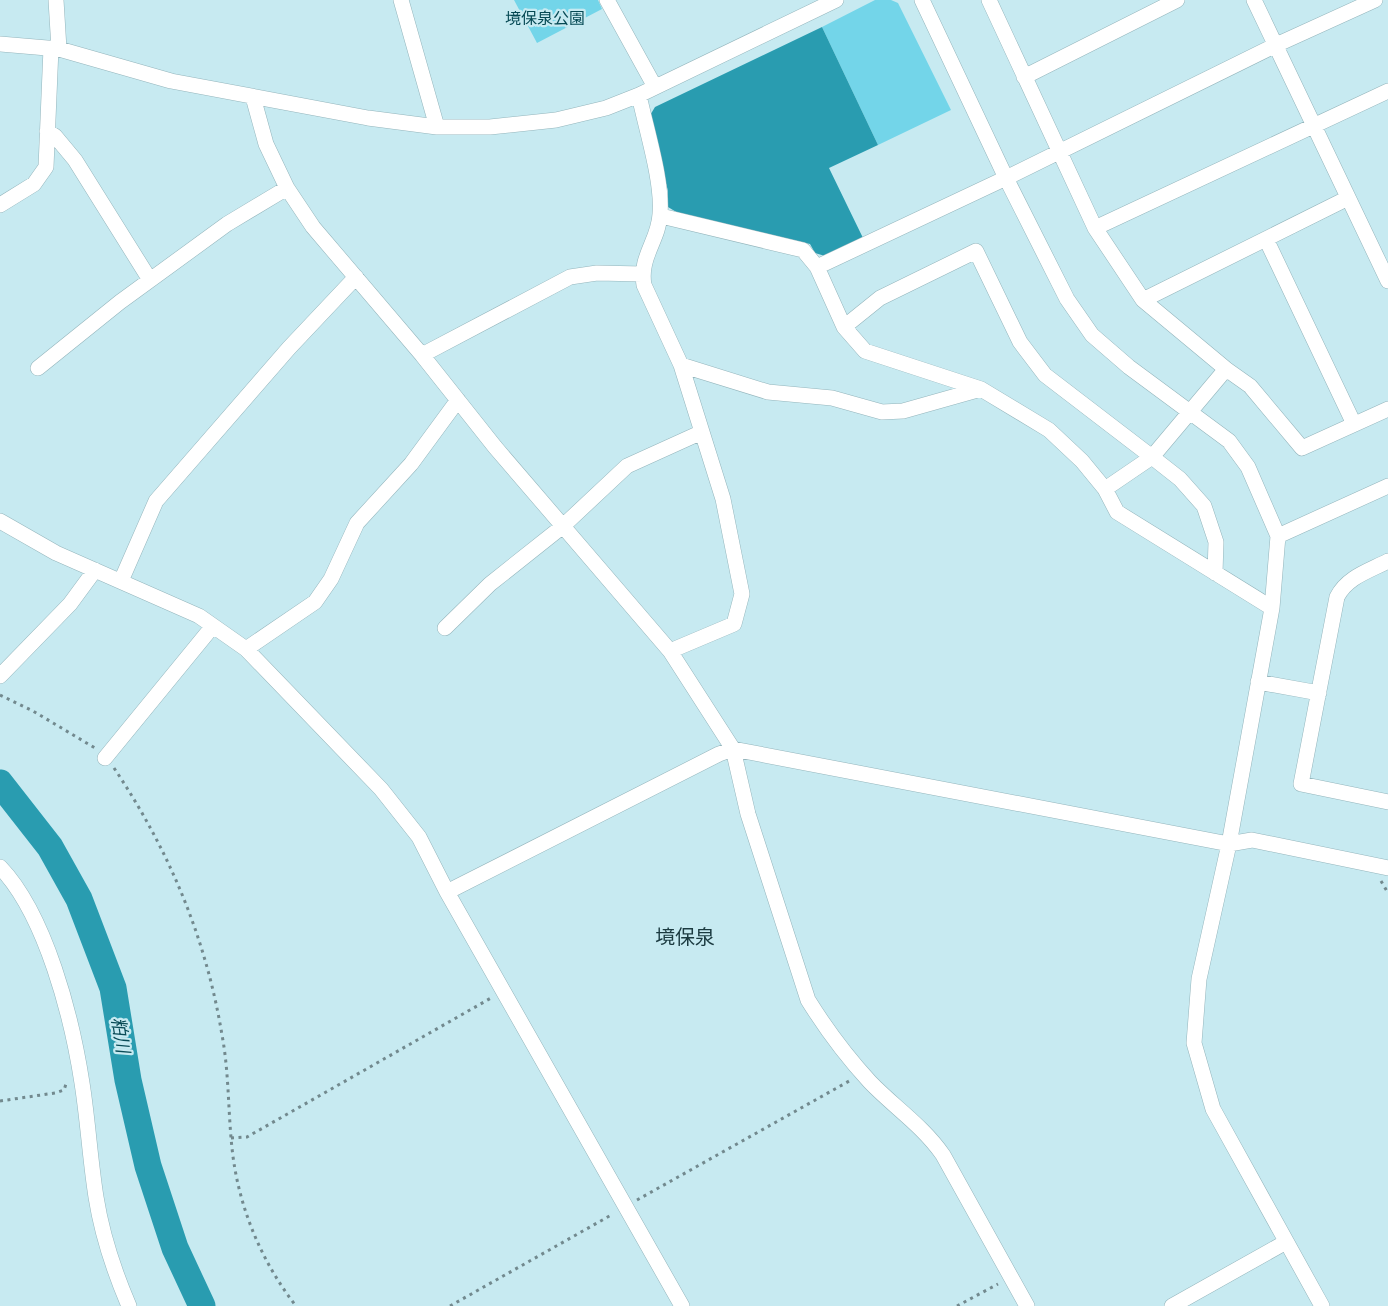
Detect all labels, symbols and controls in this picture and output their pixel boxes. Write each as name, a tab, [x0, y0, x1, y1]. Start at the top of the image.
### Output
park label: 境保泉公園	[505, 9, 585, 28]
district label: 境保泉	[655, 925, 715, 949]
water label: 粕川	[108, 1016, 134, 1056]

